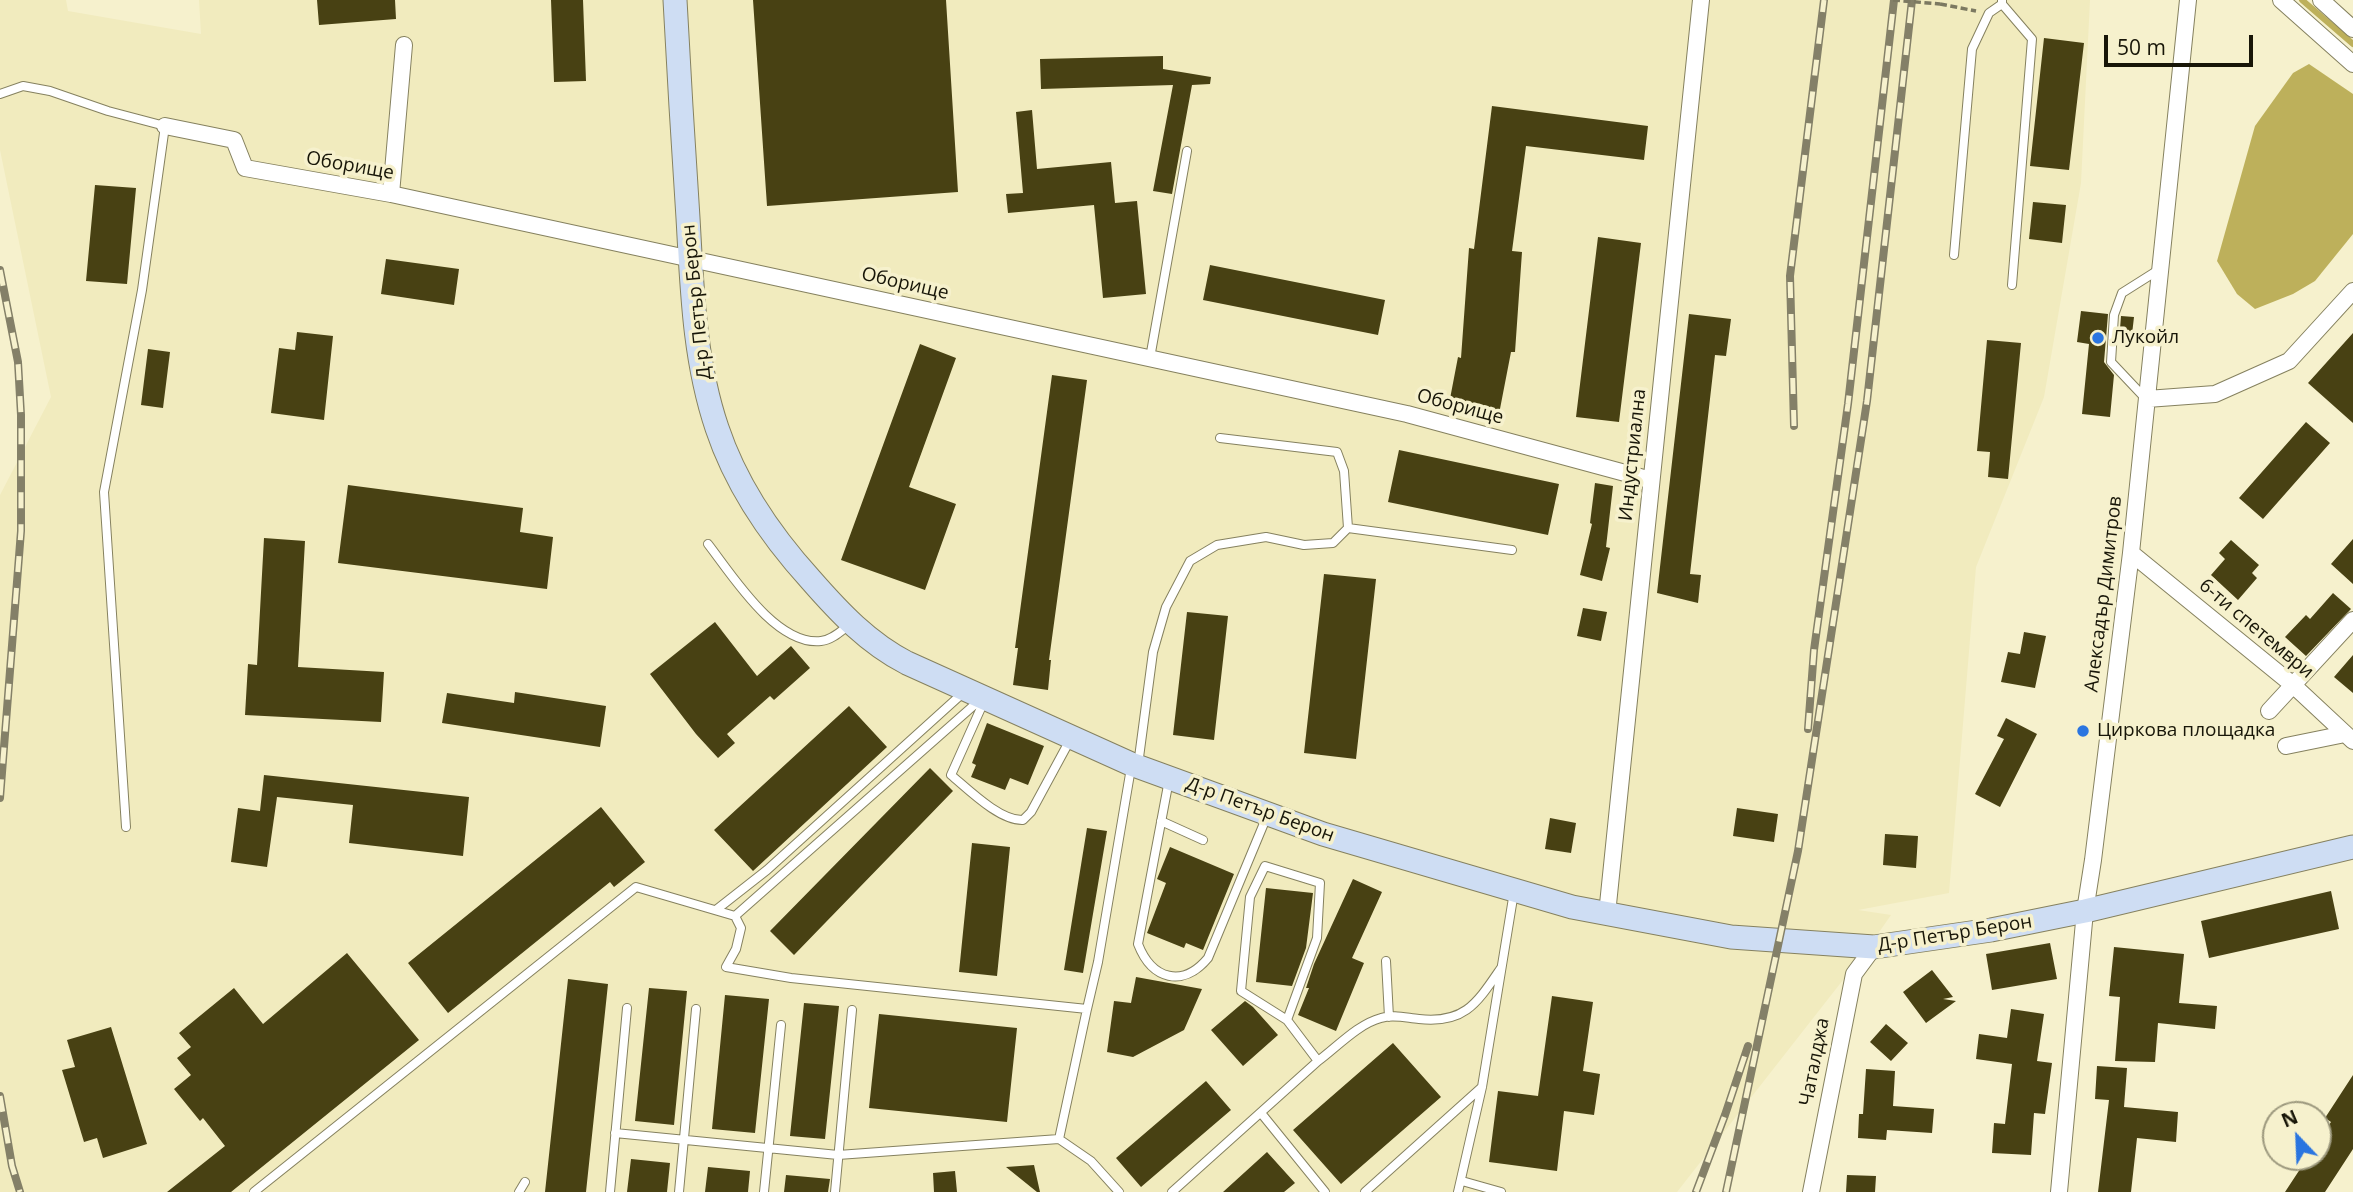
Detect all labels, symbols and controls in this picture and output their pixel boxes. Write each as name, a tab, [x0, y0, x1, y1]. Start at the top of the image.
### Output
scale bar	[2108, 21, 2257, 65]
text: 50 m	[2117, 33, 2166, 61]
street label: Оборище	[304, 147, 396, 185]
street label: Д-р Петър Берон	[678, 223, 716, 381]
street label: Оборище	[859, 263, 951, 305]
place label: Лукойл	[2112, 327, 2179, 349]
marker: Лукойл	[2090, 330, 2106, 346]
street label: Оборище	[1414, 384, 1506, 430]
street label: Индустриална	[1615, 388, 1651, 522]
street label: Алексадър Димитров	[2081, 495, 2127, 693]
street label: 6-ти спетември	[2194, 574, 2318, 684]
place label: Циркова площадка	[2097, 720, 2275, 742]
marker: Циркова площадка	[2075, 723, 2091, 739]
street label: Д-р Петър Берон	[1183, 773, 1337, 847]
street label: Д-р Петър Берон	[1876, 911, 2034, 957]
street label: Чаталджа	[1795, 1016, 1835, 1108]
north arrow	[2262, 1101, 2332, 1171]
text: N	[2277, 1104, 2302, 1133]

